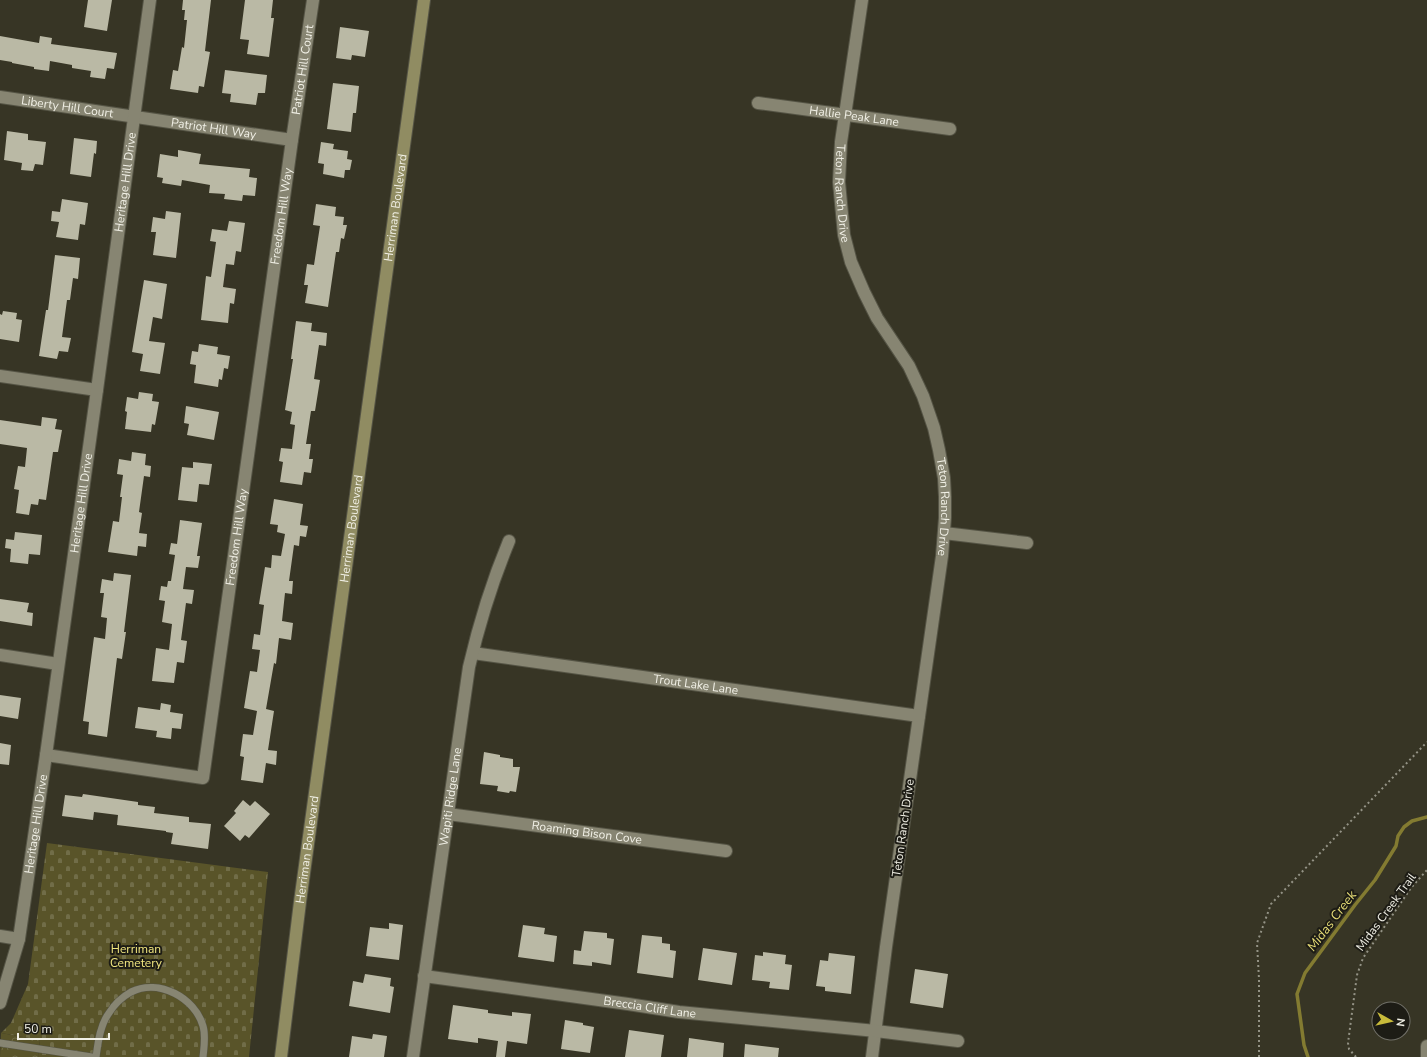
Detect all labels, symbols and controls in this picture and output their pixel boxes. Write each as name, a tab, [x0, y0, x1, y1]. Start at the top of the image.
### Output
street label: Patriot Hill Court	[288, 23, 317, 116]
street label: Liberty Hill Court	[20, 92, 115, 122]
street label: Hallie Peak Lane	[808, 102, 900, 130]
street label: Patriot Hill Way	[170, 114, 258, 143]
street label: Heritage Hill Drive	[111, 131, 140, 233]
street label: Teton Ranch Drive	[831, 144, 854, 244]
street label: Herriman Boulevard	[380, 153, 411, 263]
street label: Freedom Hill Way	[267, 166, 296, 266]
street label: Heritage Hill Drive	[66, 452, 96, 554]
street label: Teton Ranch Drive	[933, 456, 953, 557]
street label: Herriman Boulevard	[336, 474, 367, 584]
street label: Freedom Hill Way	[222, 487, 251, 587]
street label: Trout Lake Lane	[652, 671, 739, 698]
street label: Wapiti Ridge Lane	[435, 746, 465, 847]
street label: Heritage Hill Drive	[21, 773, 51, 875]
street label: Teton Ranch Drive	[888, 778, 918, 878]
street label: Herriman Boulevard	[292, 795, 323, 905]
street label: Roaming Bison Cove	[531, 817, 643, 848]
street label: Midas Creek Trail	[1352, 869, 1420, 954]
water label: Midas Creek	[1303, 887, 1361, 955]
park label: Herriman Cemetery	[110, 941, 163, 971]
street label: Breccia Cliff Lane	[602, 993, 697, 1022]
north arrow	[1371, 1001, 1411, 1041]
scale bar	[18, 1015, 109, 1041]
text: N	[1392, 1017, 1408, 1027]
text: 50 m	[24, 1021, 52, 1037]

